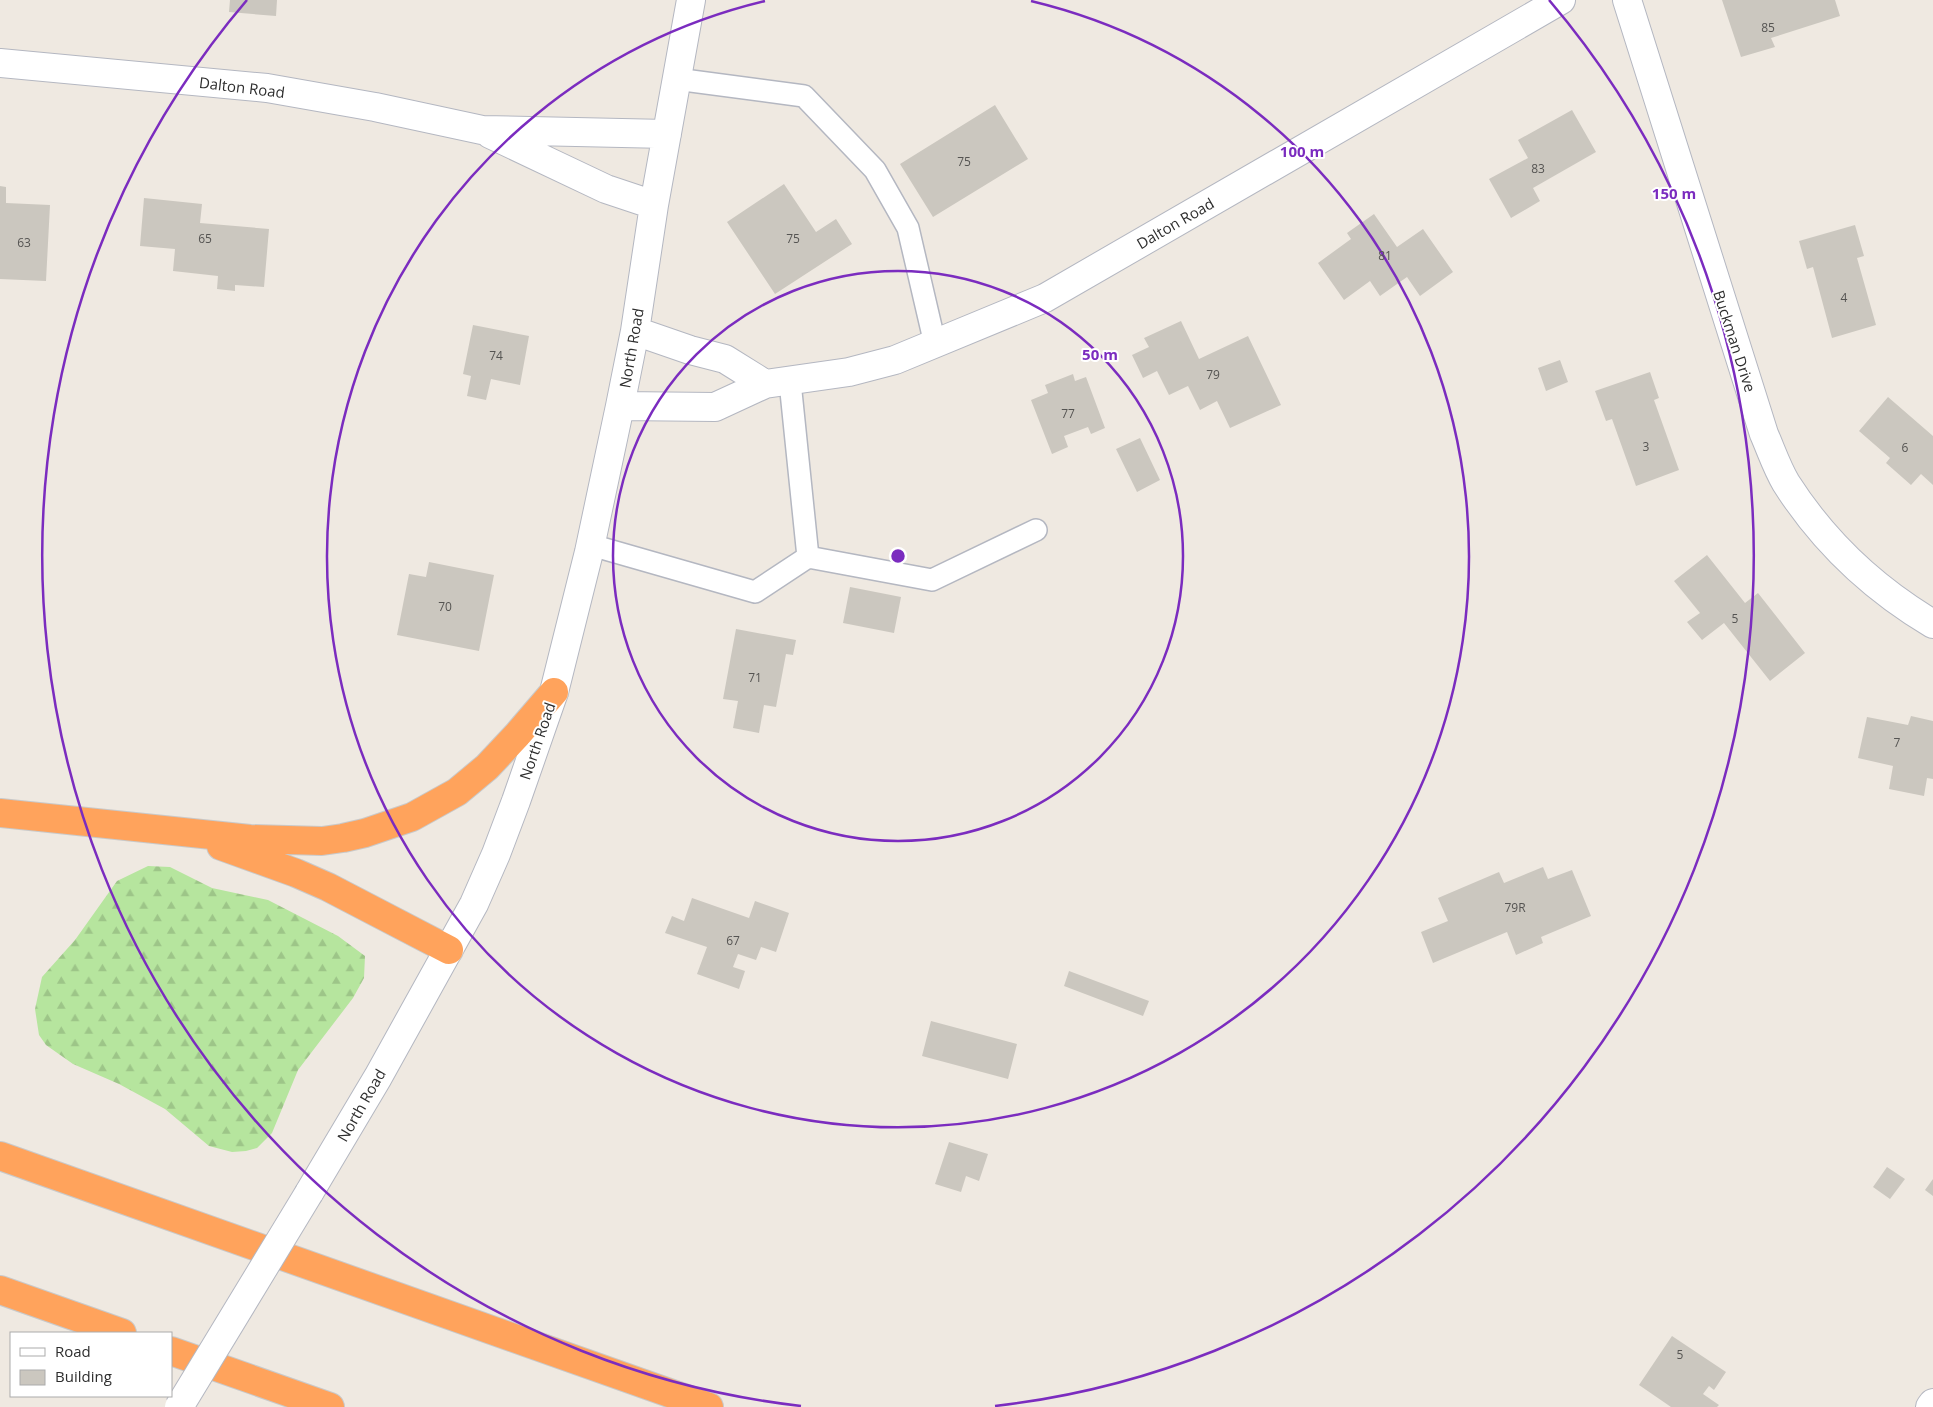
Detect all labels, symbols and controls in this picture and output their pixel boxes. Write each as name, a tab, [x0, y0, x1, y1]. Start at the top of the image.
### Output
house number: 85	[1761, 19, 1775, 36]
street label: Dalton Road	[198, 72, 286, 102]
text: 100 m	[1280, 141, 1324, 161]
house number: 75	[957, 153, 971, 170]
house number: 83	[1531, 160, 1545, 177]
text: 150 m	[1652, 183, 1696, 203]
street label: Dalton Road	[1133, 193, 1217, 253]
house number: 65	[198, 230, 212, 247]
house number: 75	[786, 230, 800, 247]
house number: 63	[17, 234, 31, 251]
house number: 81	[1378, 247, 1392, 264]
street label: Buckman Drive	[1709, 288, 1761, 394]
house number: 4	[1841, 289, 1848, 306]
street label: North Road	[614, 307, 648, 389]
text: 50 m	[1082, 344, 1118, 364]
house number: 74	[489, 347, 503, 364]
house number: 79	[1206, 366, 1220, 383]
house number: 77	[1061, 405, 1075, 422]
house number: 3	[1643, 438, 1650, 455]
house number: 6	[1902, 439, 1909, 456]
centre of rings	[889, 547, 907, 565]
house number: 70	[438, 598, 452, 615]
house number: 5	[1732, 610, 1739, 627]
house number: 71	[748, 669, 762, 686]
street label: North Road	[514, 700, 560, 782]
house number: 7	[1894, 734, 1901, 751]
house number: 79R	[1504, 899, 1526, 916]
house number: 67	[726, 932, 740, 949]
street label: North Road	[332, 1065, 390, 1145]
legend	[10, 1332, 172, 1397]
text: Road	[55, 1341, 91, 1361]
house number: 5	[1677, 1346, 1684, 1363]
text: Building	[55, 1366, 112, 1386]

